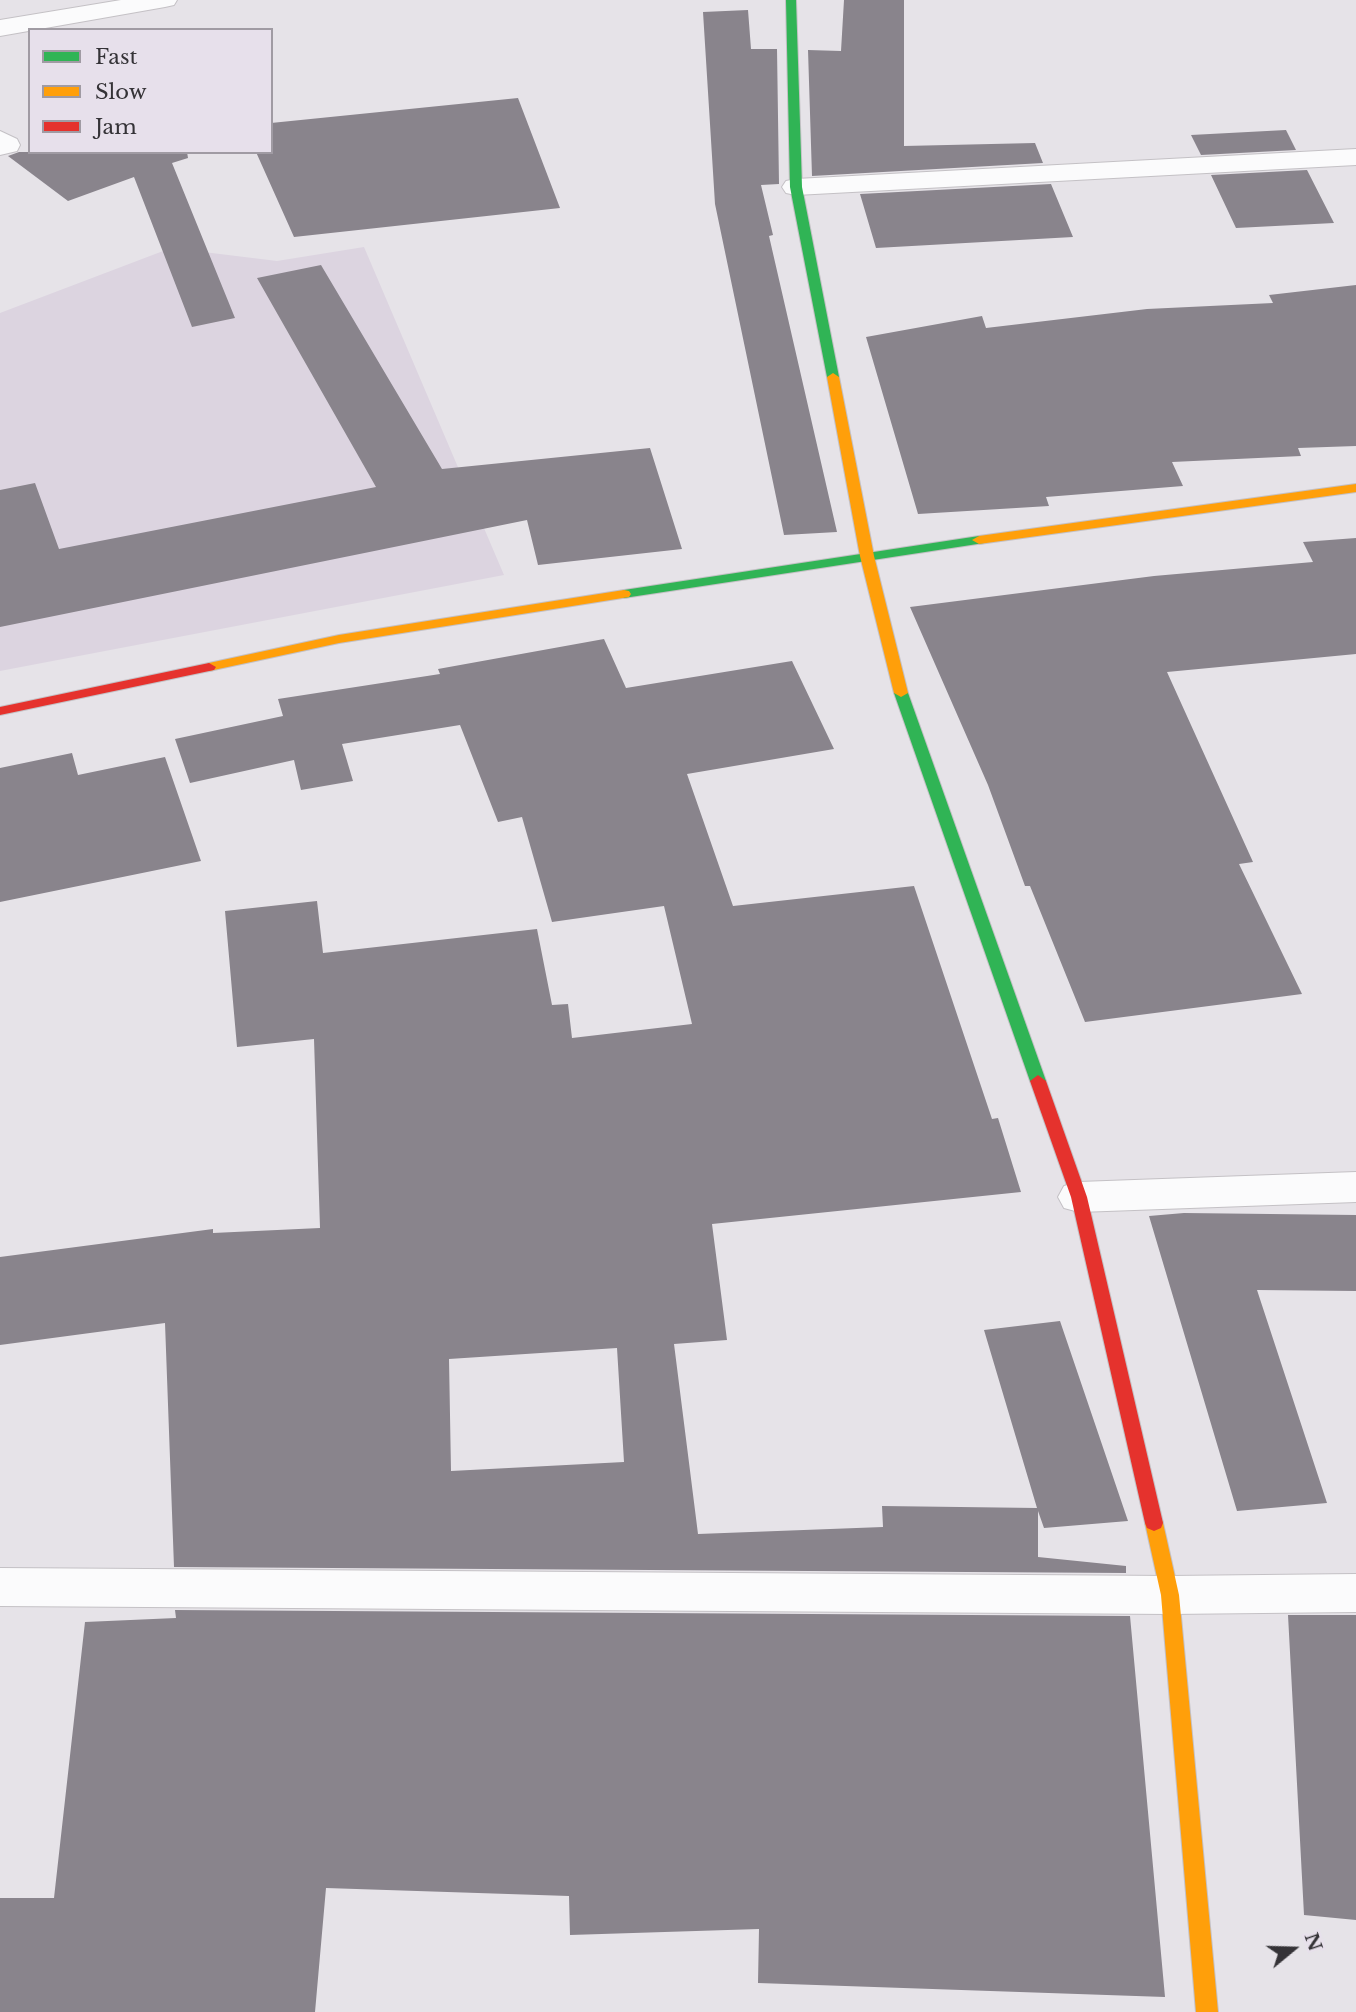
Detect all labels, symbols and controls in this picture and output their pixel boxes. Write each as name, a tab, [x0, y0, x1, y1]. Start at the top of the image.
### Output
legend	[28, 28, 273, 154]
text: Fast	[95, 44, 137, 70]
text: Slow	[95, 79, 147, 105]
text: Jam	[95, 114, 137, 140]
north arrow	[1258, 1914, 1328, 1984]
text: N	[1300, 1930, 1327, 1954]

